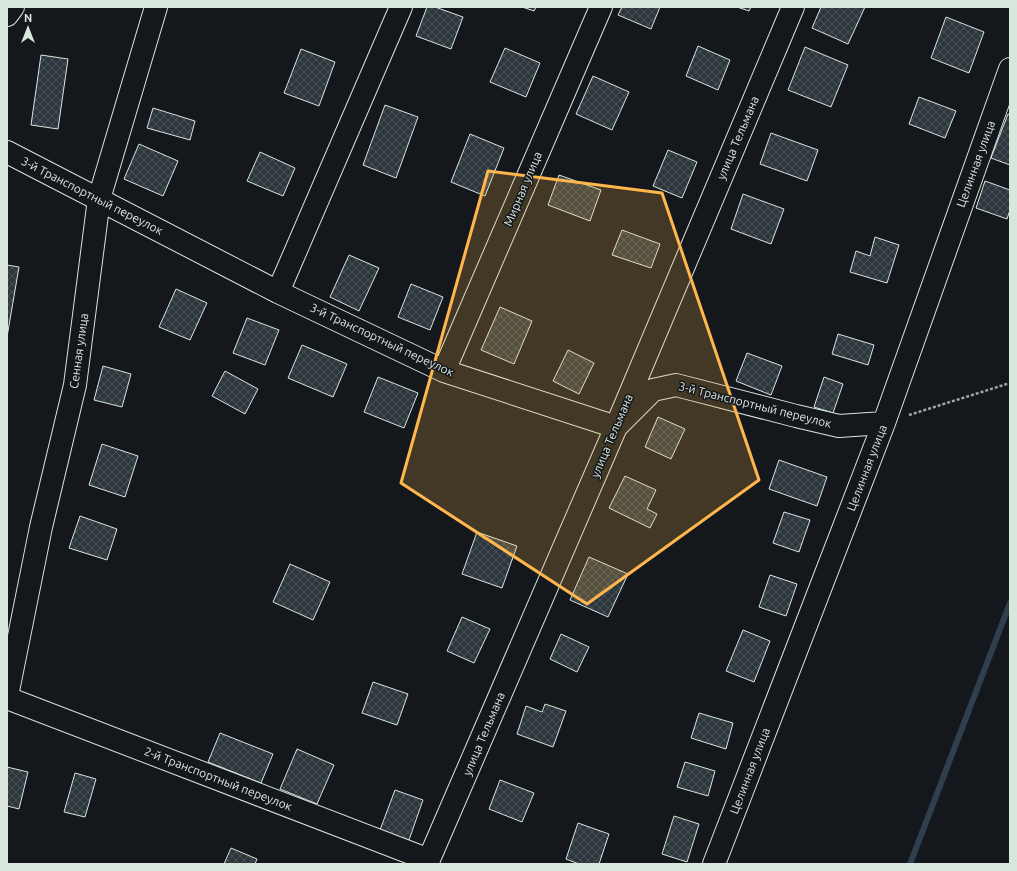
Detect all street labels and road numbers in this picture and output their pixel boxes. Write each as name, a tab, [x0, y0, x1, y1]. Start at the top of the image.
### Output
street label: улица Тельмана	[714, 94, 761, 182]
street label: Целинная улица	[954, 119, 997, 209]
street label: Мирная улица	[501, 150, 544, 228]
street label: 3-й Транспортный переулок	[19, 154, 165, 237]
street label: 3-й Транспортный переулок	[308, 300, 456, 379]
street label: Сенная улица	[67, 312, 90, 390]
street label: 3-й Транспортный переулок	[677, 379, 833, 430]
street label: улица Тельмана	[588, 392, 635, 480]
street label: Целинная улица	[844, 423, 889, 513]
street label: улица Тельмана	[460, 690, 507, 778]
street label: Целинная улица	[727, 726, 772, 816]
street label: 2-й Транспортный переулок	[142, 744, 294, 813]

